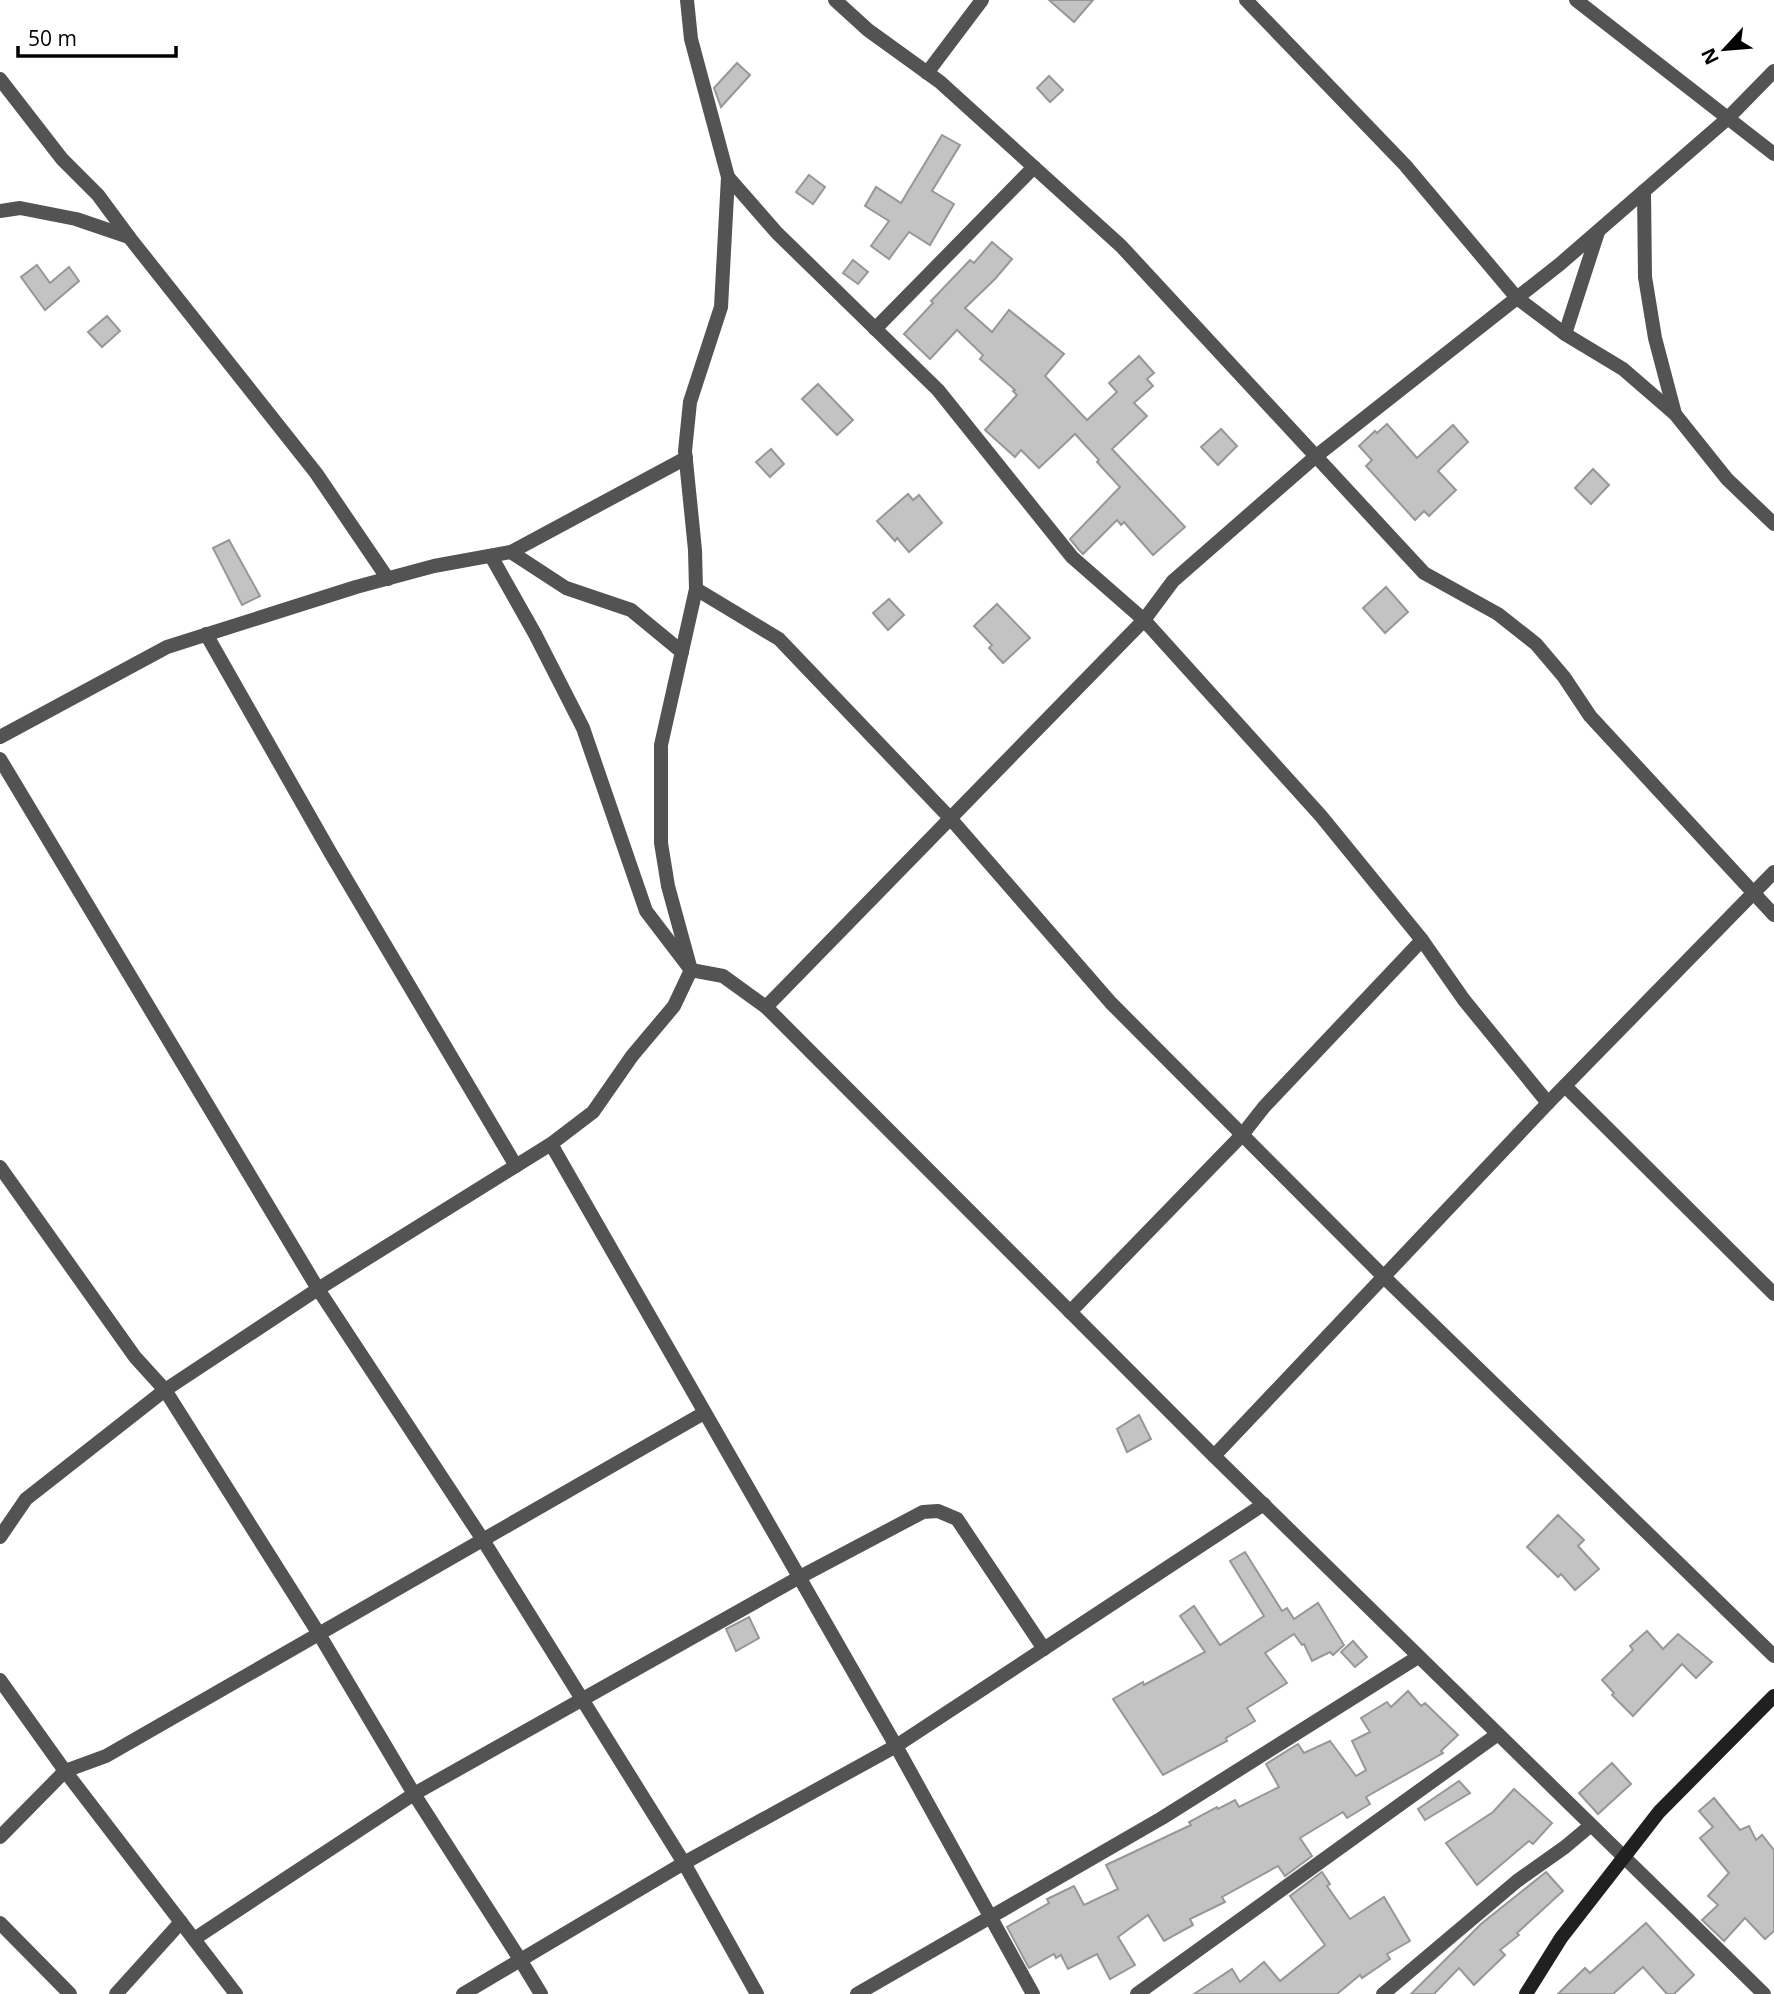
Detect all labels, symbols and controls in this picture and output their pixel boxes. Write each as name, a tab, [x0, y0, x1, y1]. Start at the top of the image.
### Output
scale bar	[18, 14, 175, 58]
north arrow	[1690, 14, 1760, 84]
text: 50 m	[28, 24, 77, 52]
text: N	[1695, 44, 1725, 69]

